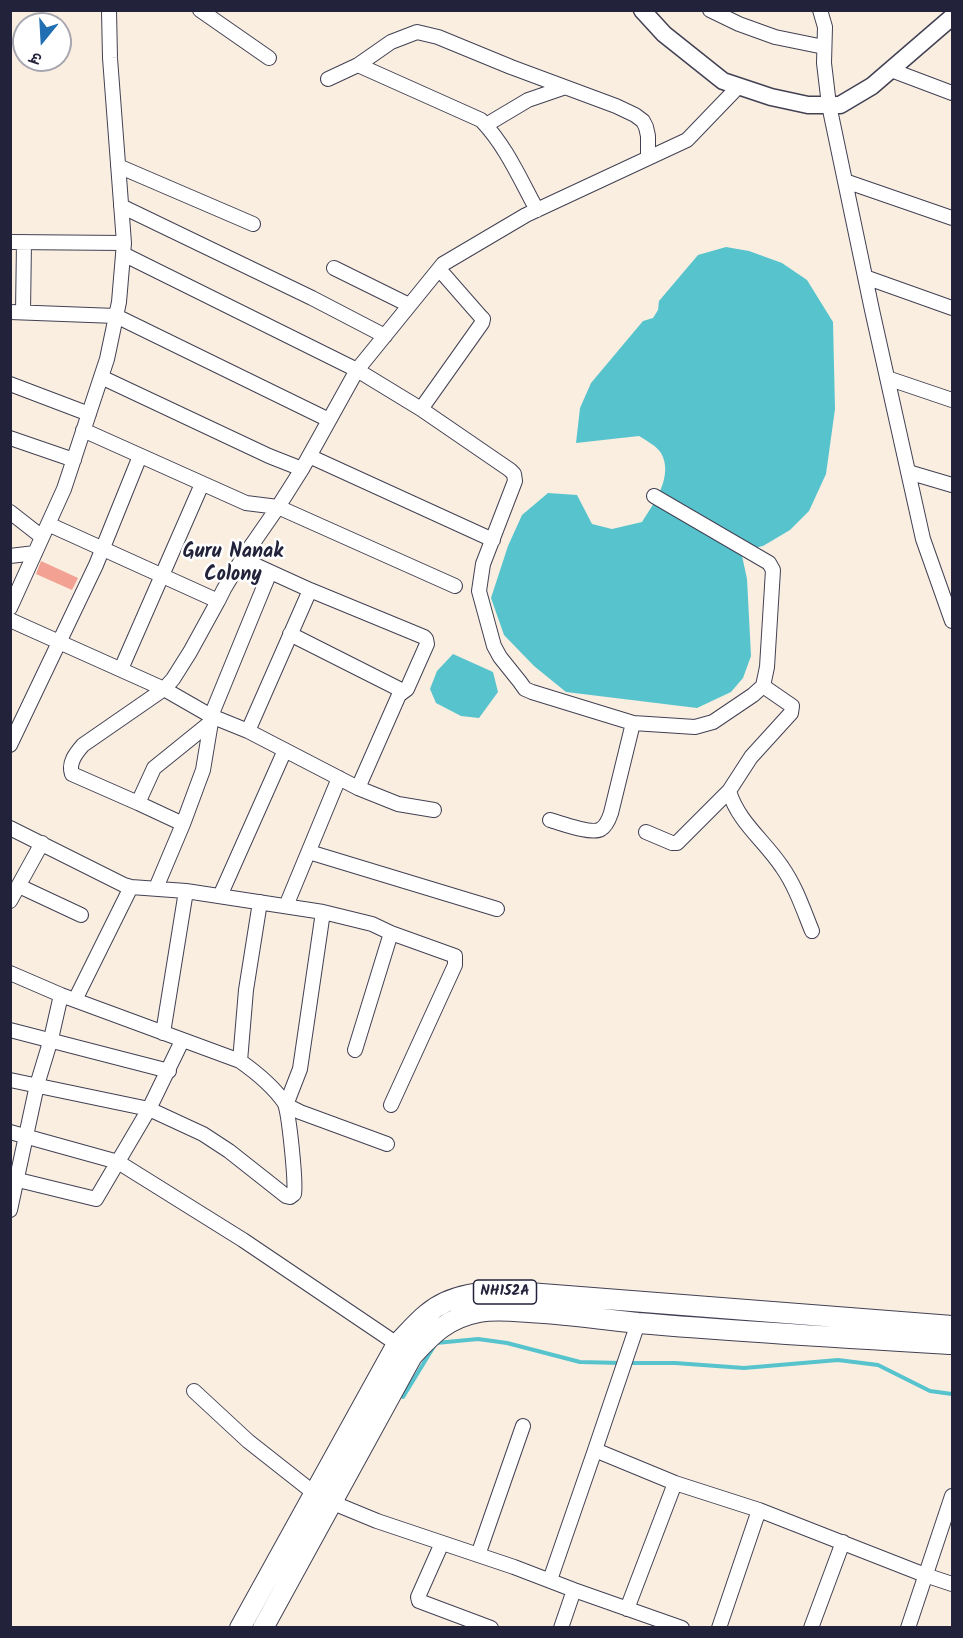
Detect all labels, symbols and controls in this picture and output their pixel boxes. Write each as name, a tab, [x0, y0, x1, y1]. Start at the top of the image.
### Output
north arrow	[12, 12, 72, 72]
text: उ	[28, 44, 46, 71]
district label: Guru Nanak Colony	[183, 542, 283, 589]
road number: NH152A	[474, 1280, 536, 1304]

